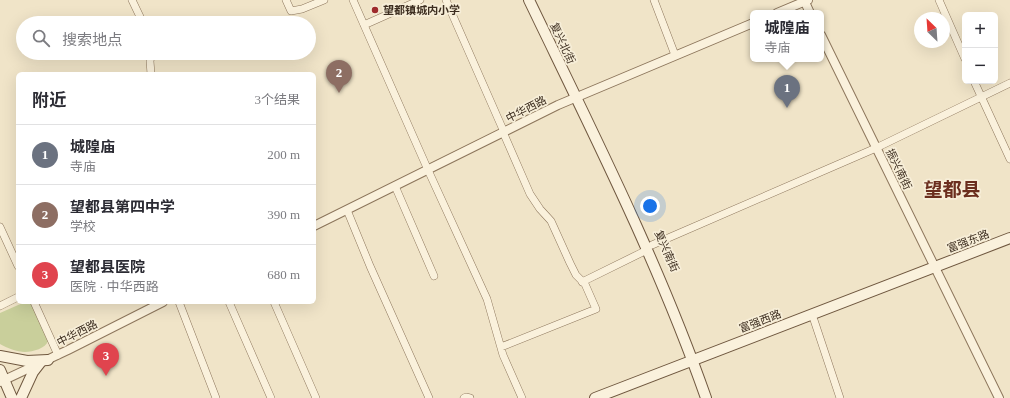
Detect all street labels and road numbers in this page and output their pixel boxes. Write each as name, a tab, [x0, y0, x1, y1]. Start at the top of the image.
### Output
street label: 复兴北街	[548, 21, 578, 65]
street label: 中华西路	[504, 94, 548, 124]
street label: 振兴南街	[884, 147, 914, 191]
street label: 复兴南街	[653, 228, 681, 274]
street label: 富强东路	[945, 228, 991, 254]
street label: 富强西路	[737, 308, 783, 334]
street label: 中华西路	[55, 318, 99, 348]

